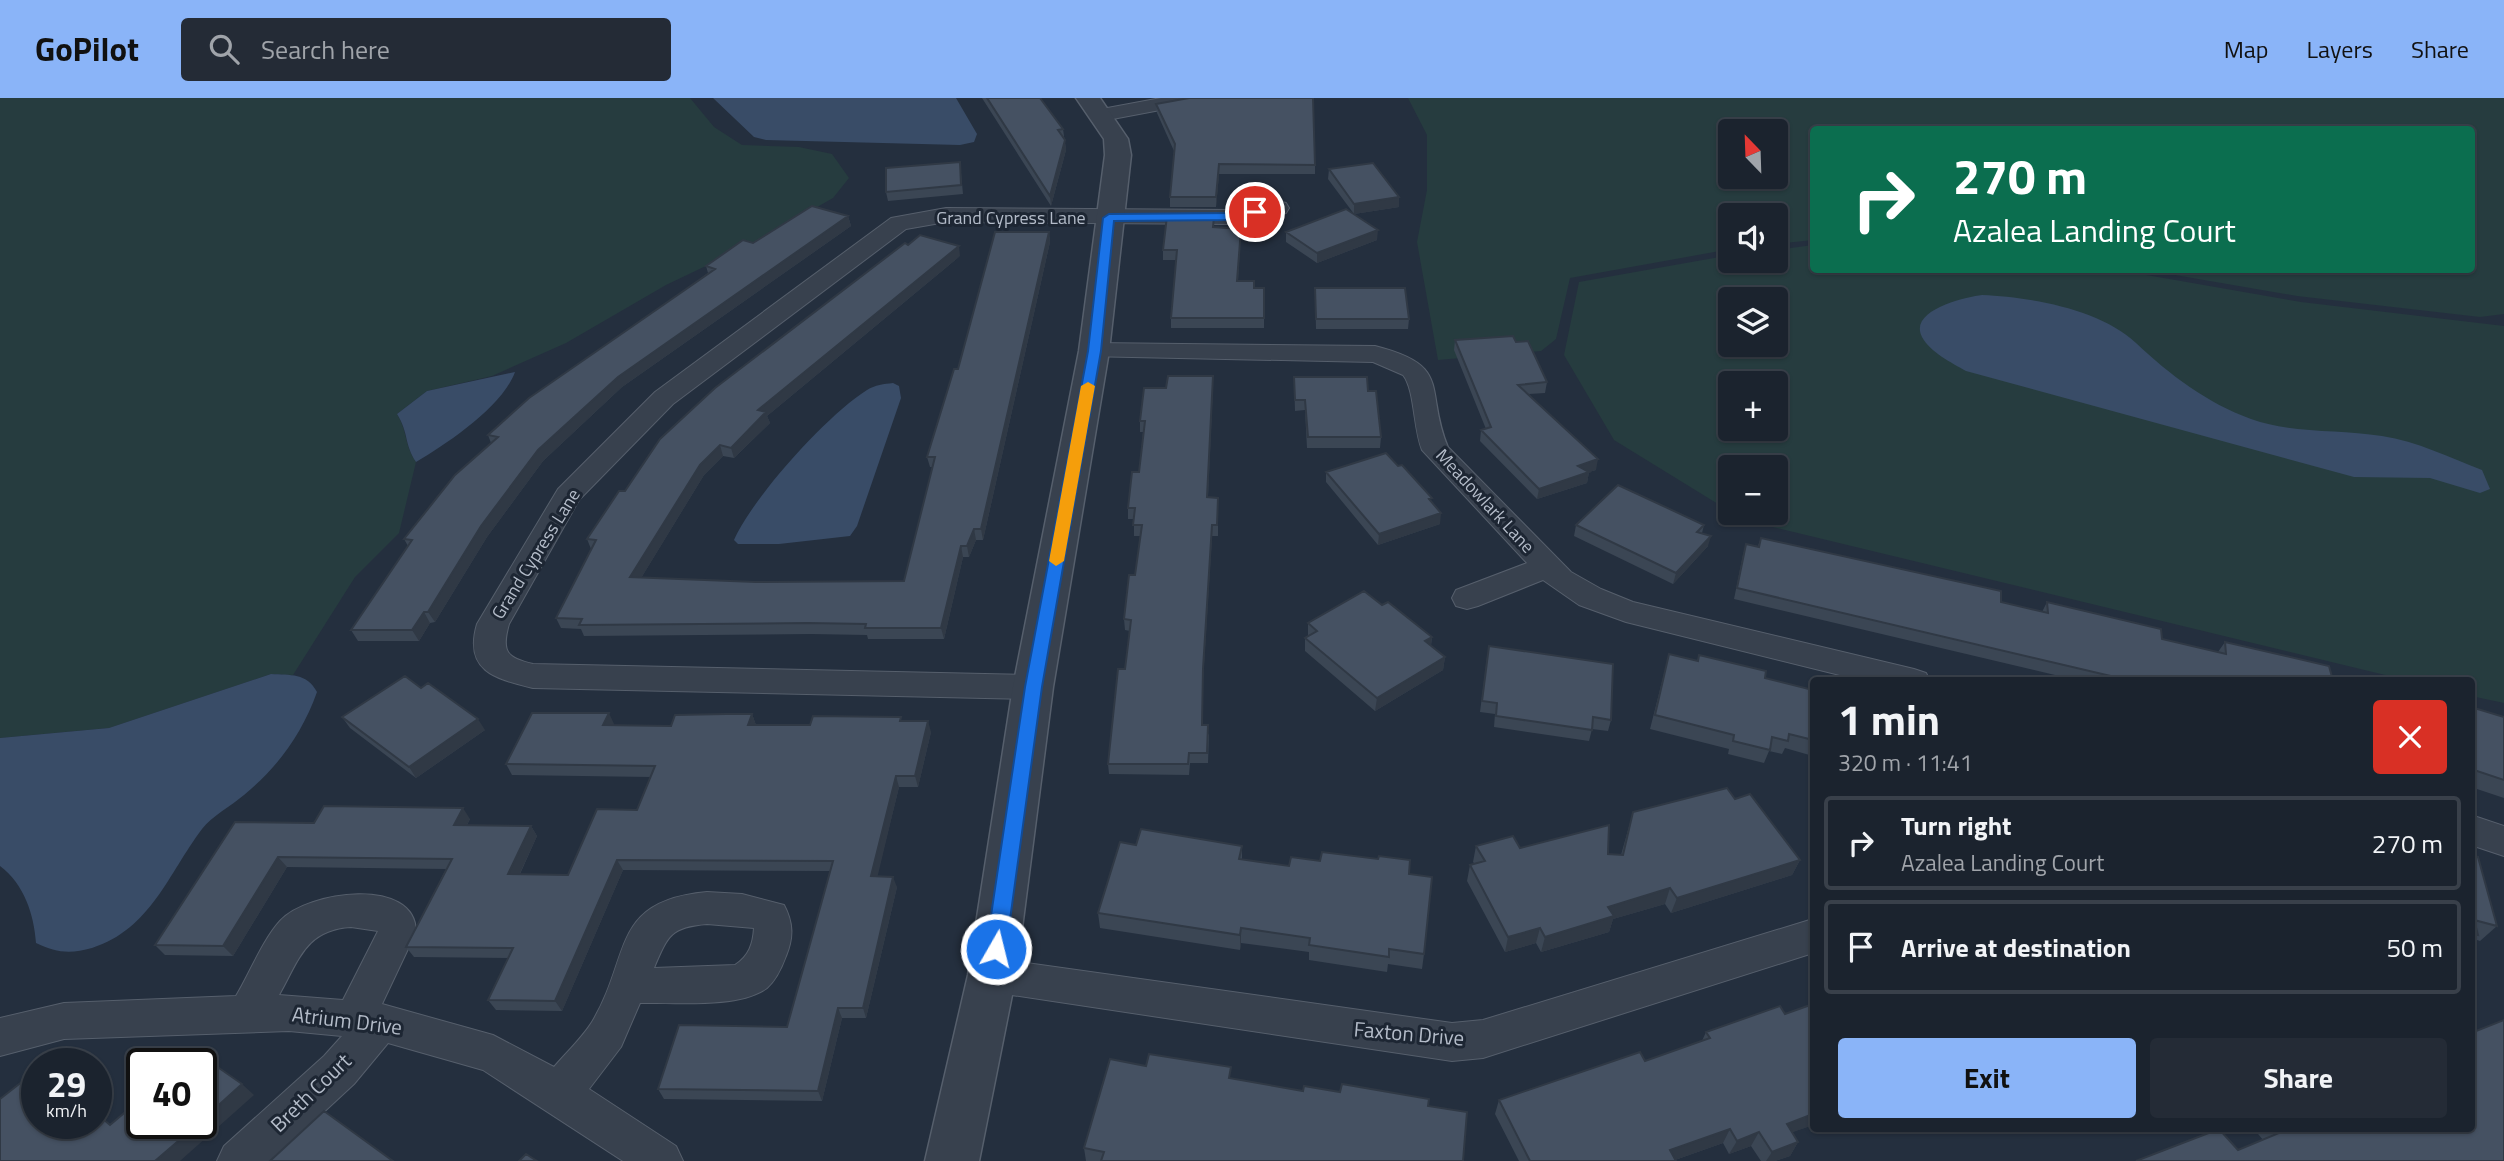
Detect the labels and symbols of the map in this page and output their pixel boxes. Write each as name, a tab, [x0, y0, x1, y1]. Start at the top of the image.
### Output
north arrow	[1718, 119, 1788, 189]
pin	[1225, 182, 1285, 242]
street label: Grand Cypress Lane	[936, 204, 1086, 231]
street label: Meadowlark Lane	[1430, 442, 1541, 559]
street label: Grand Cypress Lane	[485, 483, 587, 624]
position arrow	[959, 912, 1033, 986]
street label: Atrium Drive	[290, 997, 404, 1043]
street label: Faxton Drive	[1353, 1012, 1466, 1054]
street label: Breth Court	[263, 1045, 359, 1139]
speed limit sign: 40	[126, 1048, 217, 1139]

